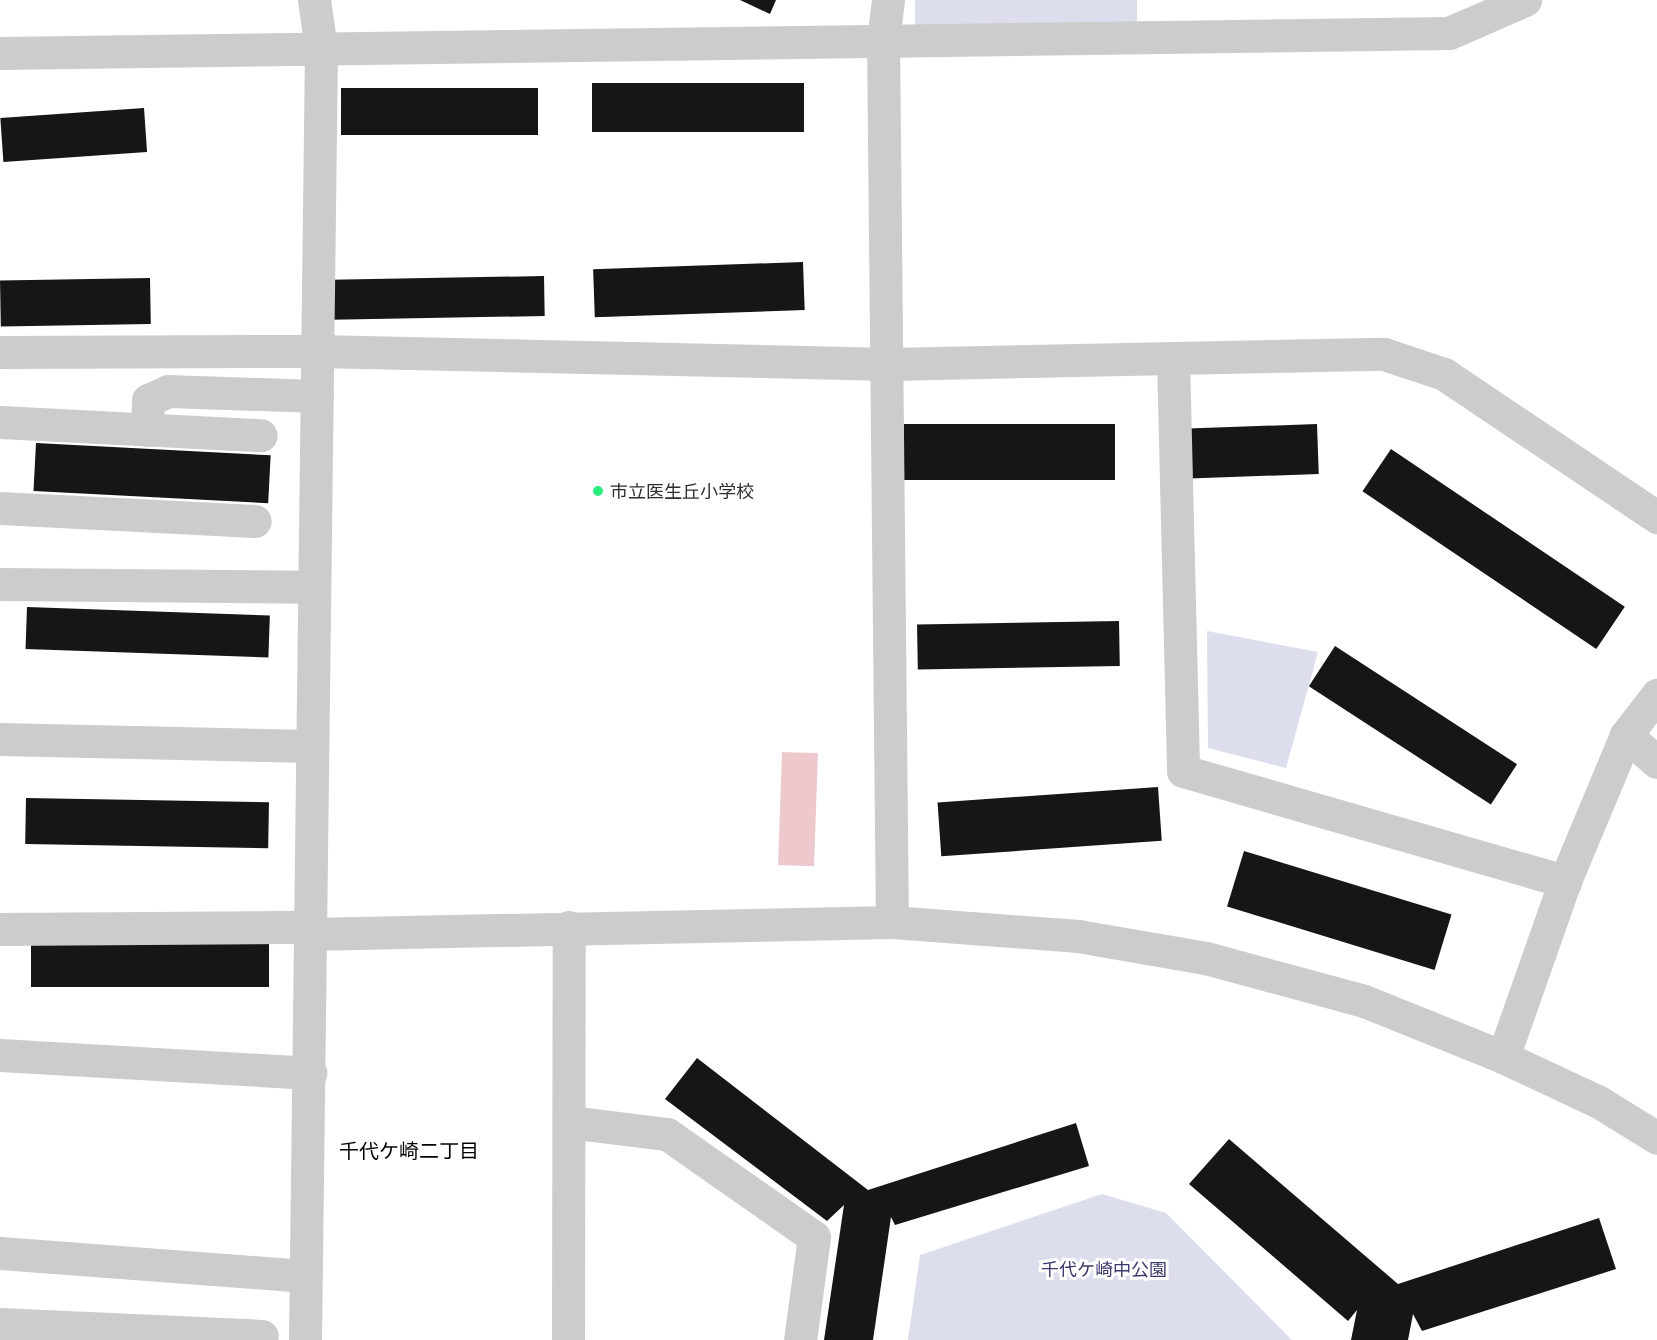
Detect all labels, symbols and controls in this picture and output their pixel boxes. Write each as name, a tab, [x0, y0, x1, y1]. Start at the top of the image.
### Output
place label: 市立医生丘小学校	[610, 480, 754, 502]
marker: 市立医生丘小学校	[591, 484, 605, 498]
district label: 千代ケ崎二丁目	[339, 1138, 479, 1162]
park label: 千代ケ崎中公園	[1041, 1258, 1167, 1280]

